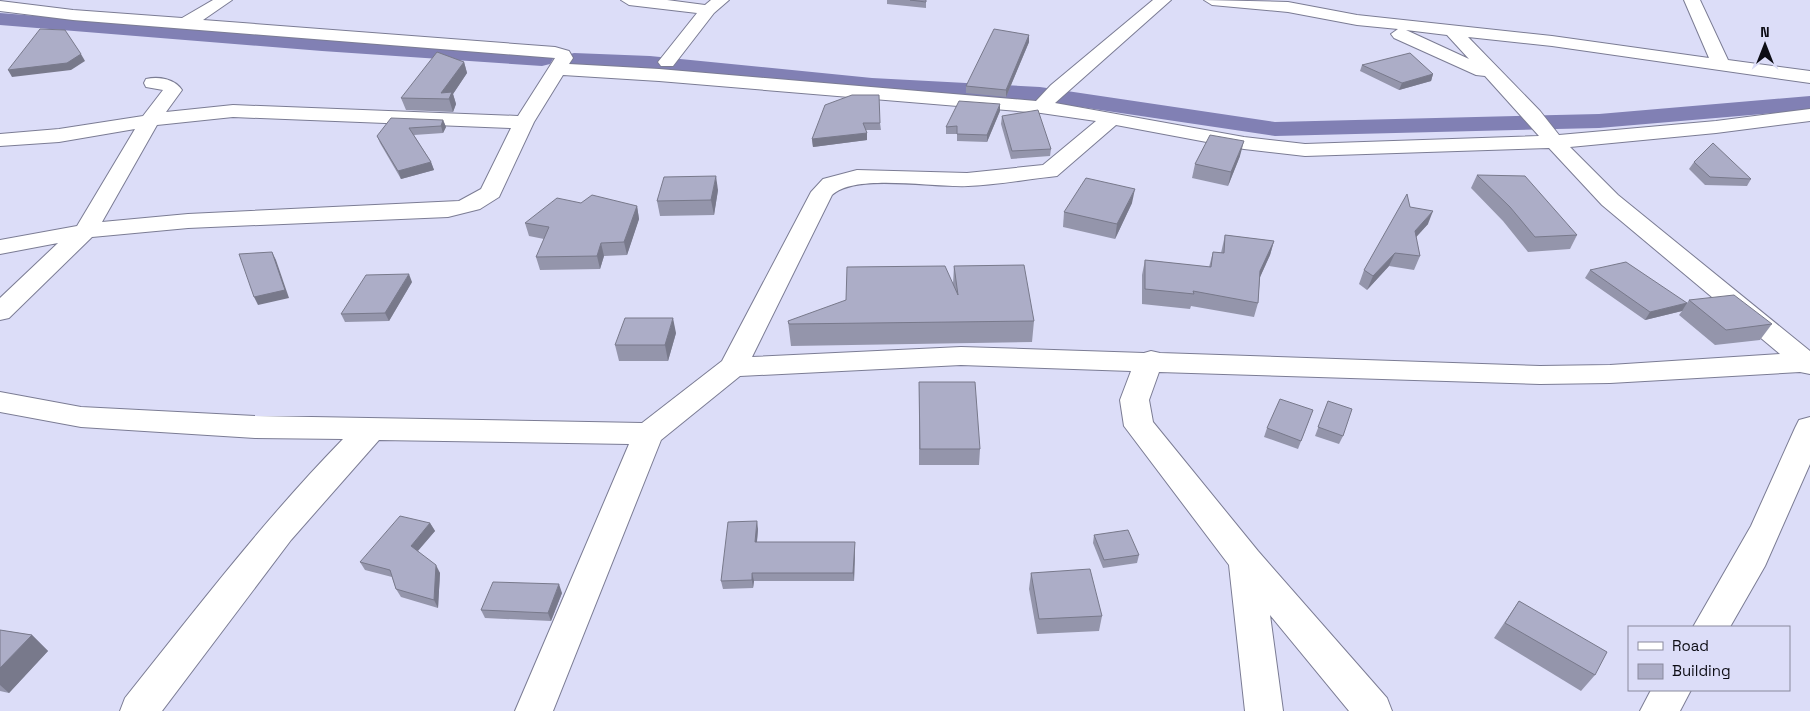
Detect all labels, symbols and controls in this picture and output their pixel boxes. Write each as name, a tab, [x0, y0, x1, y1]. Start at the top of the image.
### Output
north arrow	[1740, 20, 1790, 70]
text: N	[1760, 23, 1770, 41]
legend	[1628, 626, 1790, 691]
text: Road	[1672, 636, 1709, 655]
text: Building	[1672, 661, 1731, 680]

